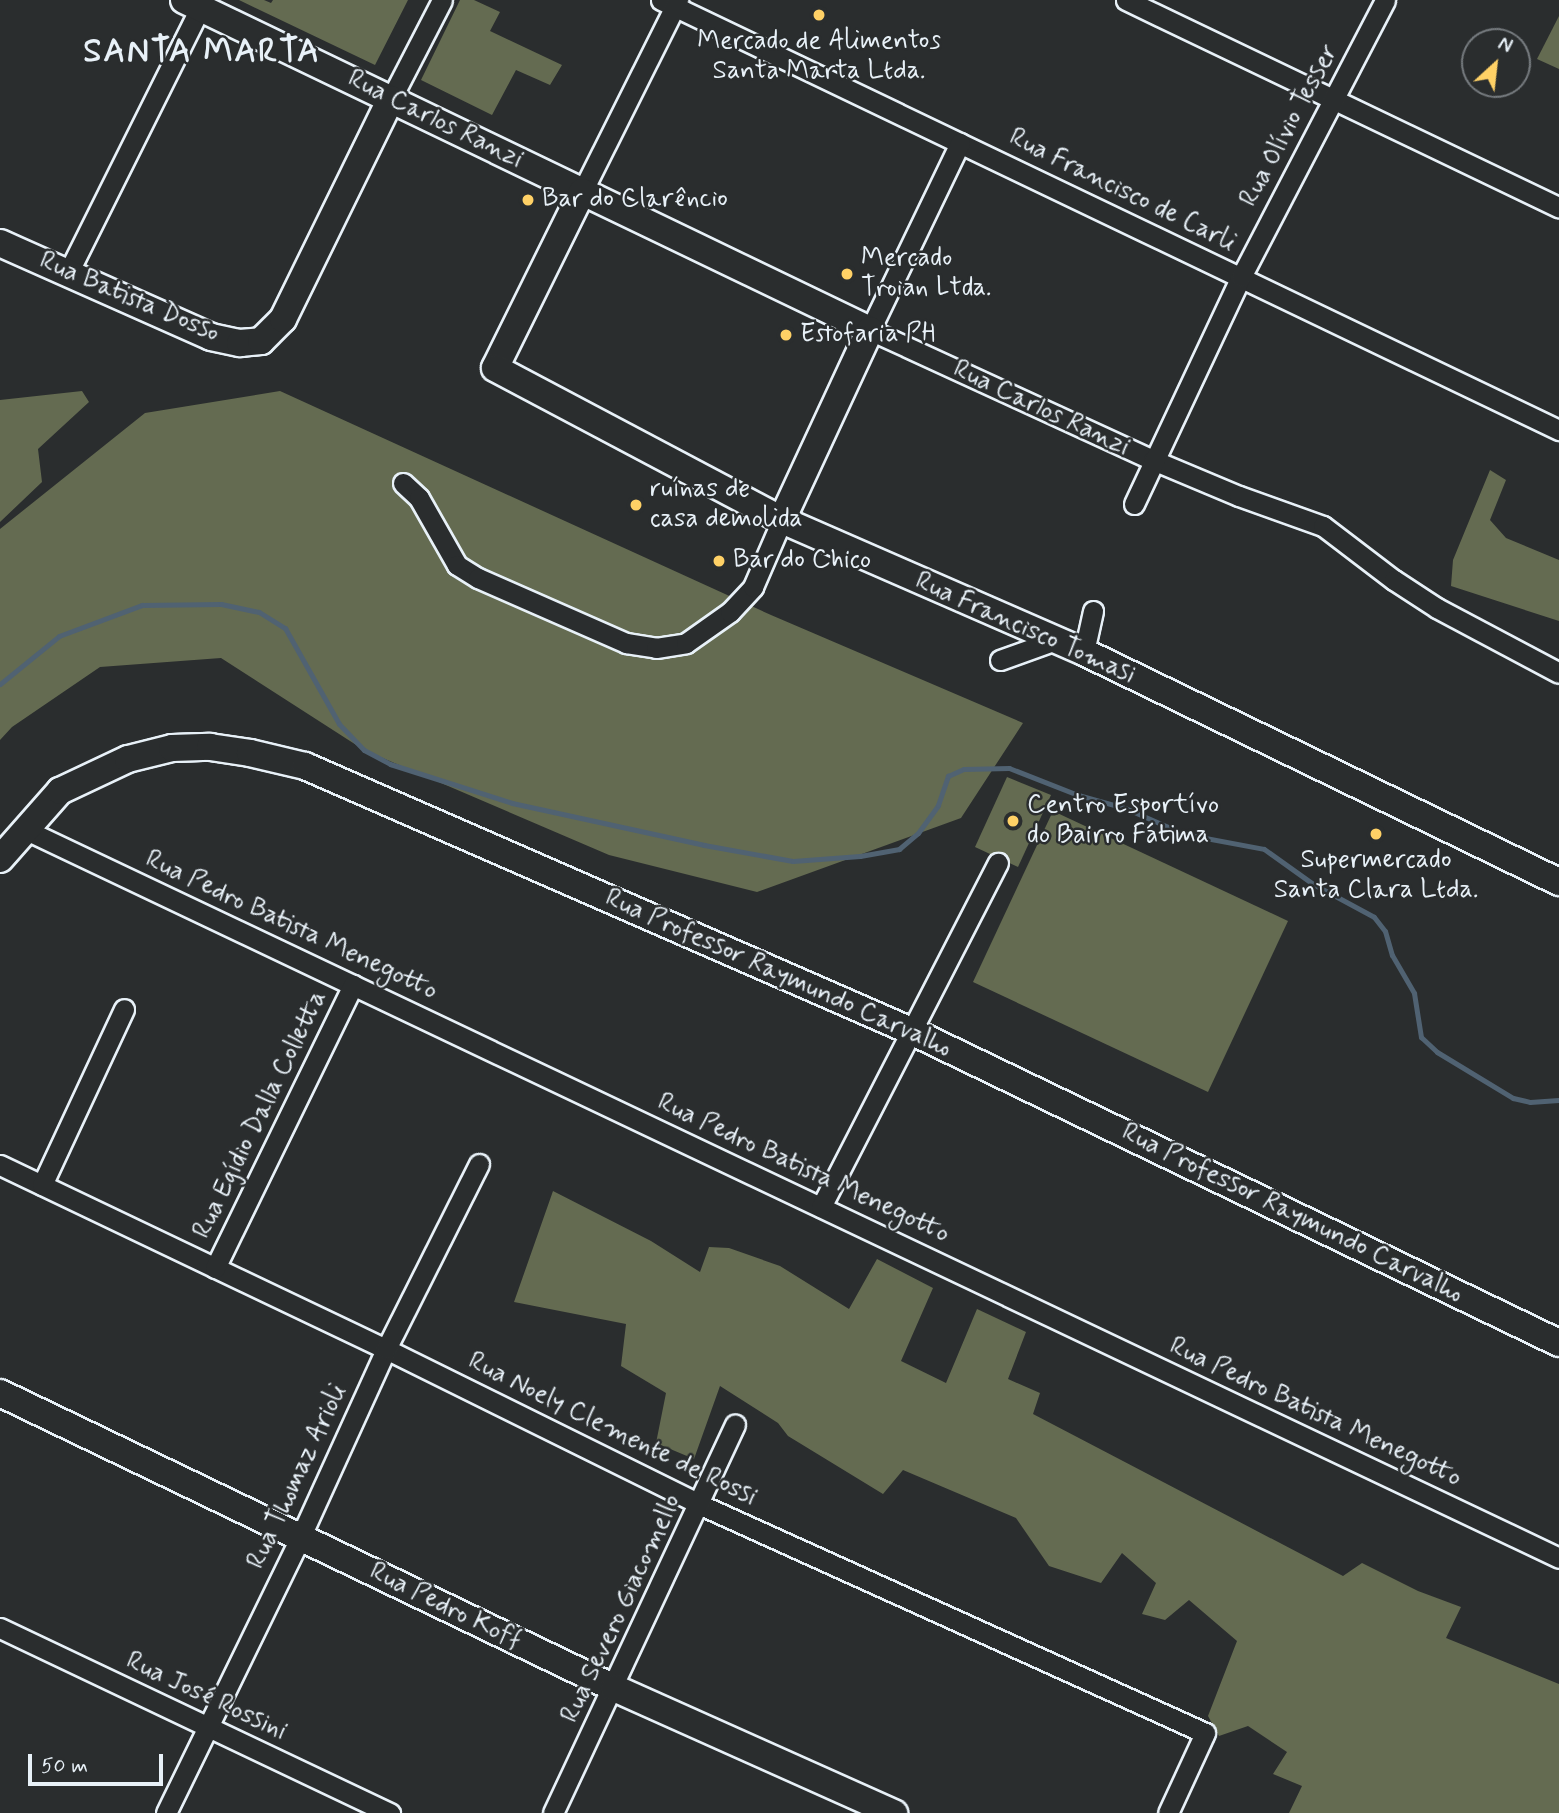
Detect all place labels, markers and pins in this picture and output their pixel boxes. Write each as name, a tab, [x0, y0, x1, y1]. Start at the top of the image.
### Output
marker: Mercado de Alimentos Santa Marta Ltda.	[811, 7, 827, 23]
place label: Mercado de Alimentos Santa Marta Ltda.	[697, 26, 941, 88]
place label: Bar do Clarêncio	[542, 184, 725, 216]
marker: Bar do Clarêncio	[520, 192, 536, 208]
place label: Mercado Troian Ltda.	[861, 243, 993, 304]
marker: Mercado Troian Ltda.	[839, 266, 855, 282]
place label: Estofaria PH	[800, 319, 935, 351]
marker: Estofaria PH	[778, 327, 794, 343]
place label: ruínas de casa demolida	[650, 474, 805, 536]
marker: ruínas de casa demolida	[628, 497, 644, 513]
place label: Bar do Chico	[733, 545, 869, 577]
marker: Bar do Chico	[711, 553, 727, 569]
place label: Centro Esportívo do Bairro Fátima	[1027, 790, 1219, 852]
marker: Centro Esportívo do Bairro Fátima	[1005, 813, 1021, 829]
marker: Supermercado Santa Clara Ltda.	[1368, 826, 1384, 842]
place label: Supermercado Santa Clara Ltda.	[1276, 845, 1476, 906]

